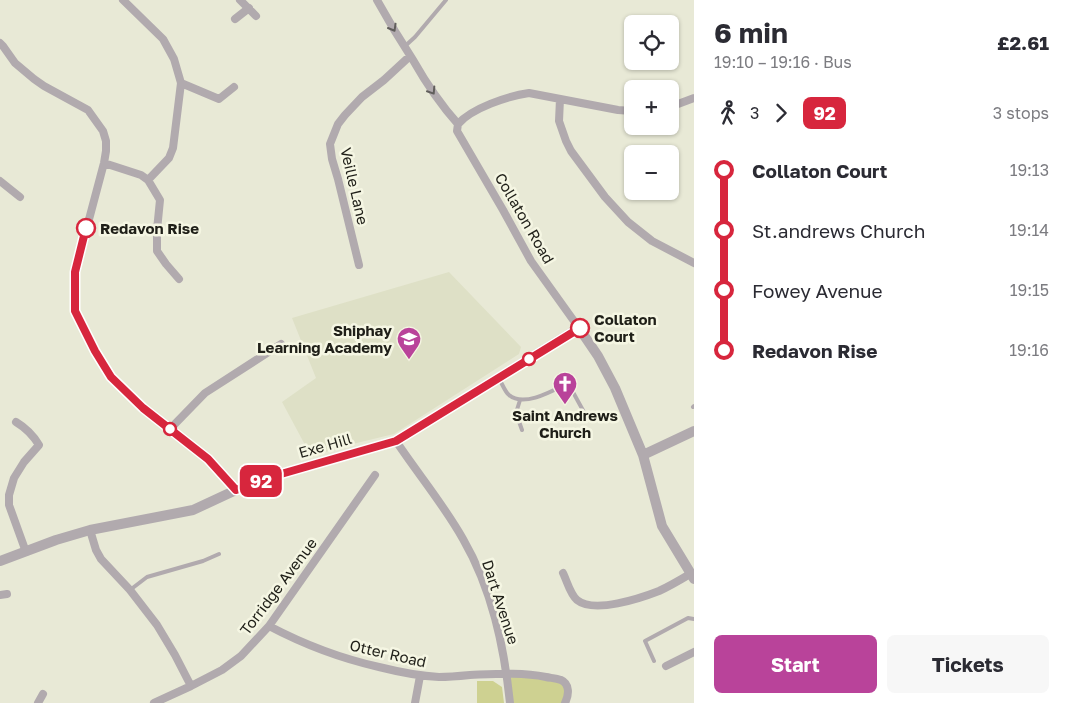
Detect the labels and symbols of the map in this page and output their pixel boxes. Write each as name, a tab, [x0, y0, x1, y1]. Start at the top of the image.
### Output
one-way arrow	[387, 23, 397, 32]
one-way arrow	[426, 86, 435, 95]
street label: Veille Lane	[337, 146, 373, 227]
street label: Collaton Road	[492, 169, 558, 267]
marker: Redavon Rise	[76, 218, 96, 238]
place label: Redavon Rise	[100, 219, 199, 237]
place label: Collaton Court	[594, 310, 656, 345]
marker: Collaton Court	[570, 318, 590, 338]
place label: Shiphay Learning Academy	[257, 321, 392, 356]
school or university icon: Shiphay Learning Academy	[396, 326, 422, 360]
unlabelled marker	[522, 352, 536, 366]
church icon: Saint Andrews Church	[552, 371, 578, 405]
place label: Saint Andrews Church	[512, 406, 618, 441]
unlabelled marker	[163, 422, 177, 436]
street label: Exe Hill	[296, 429, 354, 461]
line badge: 92	[238, 465, 284, 497]
street label: Torridge Avenue	[236, 534, 320, 638]
street label: Dart Avenue	[479, 557, 523, 647]
street label: Otter Road	[348, 635, 428, 671]

